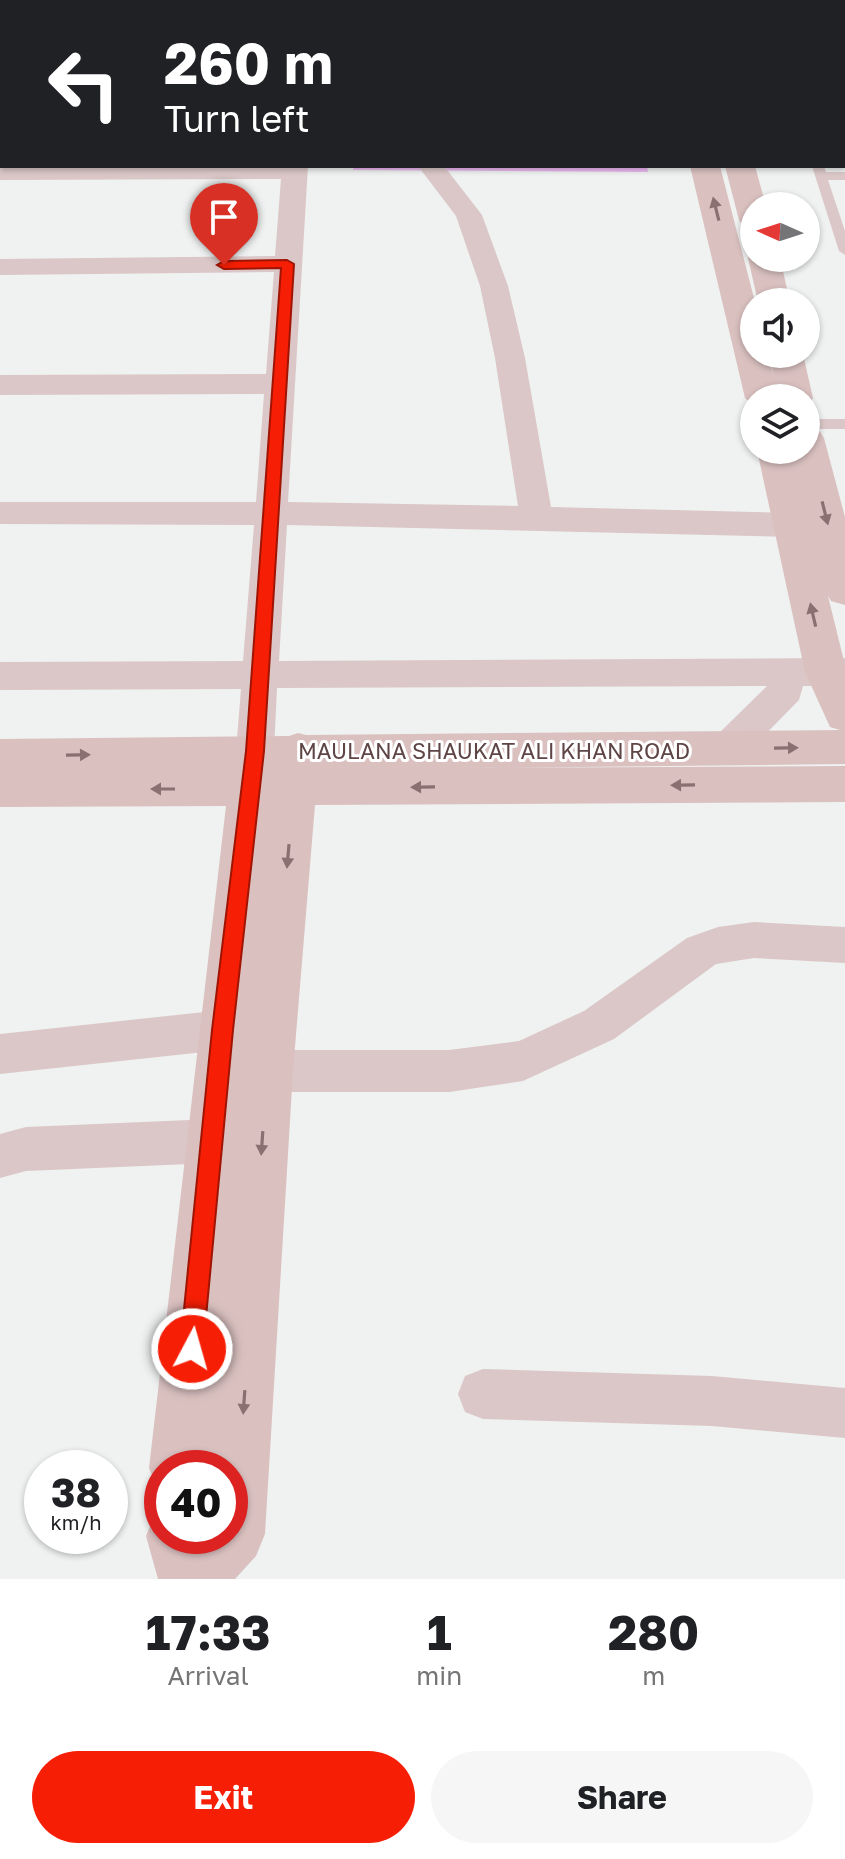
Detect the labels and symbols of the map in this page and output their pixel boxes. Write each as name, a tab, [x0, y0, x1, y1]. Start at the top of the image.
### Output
pin	[190, 183, 258, 265]
north arrow	[740, 192, 820, 272]
one-way arrow	[709, 196, 721, 221]
one-way arrow	[820, 501, 832, 526]
one-way arrow	[806, 602, 819, 627]
street label: MAULANA SHAUKAT ALI KHAN ROAD	[298, 737, 690, 764]
one-way arrow	[774, 742, 799, 754]
one-way arrow	[66, 749, 91, 761]
one-way arrow	[670, 779, 695, 791]
one-way arrow	[410, 781, 435, 793]
one-way arrow	[150, 782, 175, 795]
one-way arrow	[282, 844, 295, 869]
one-way arrow	[255, 1131, 268, 1156]
position arrow	[150, 1307, 234, 1391]
one-way arrow	[237, 1390, 250, 1415]
speed limit sign: 40	[144, 1450, 248, 1554]

